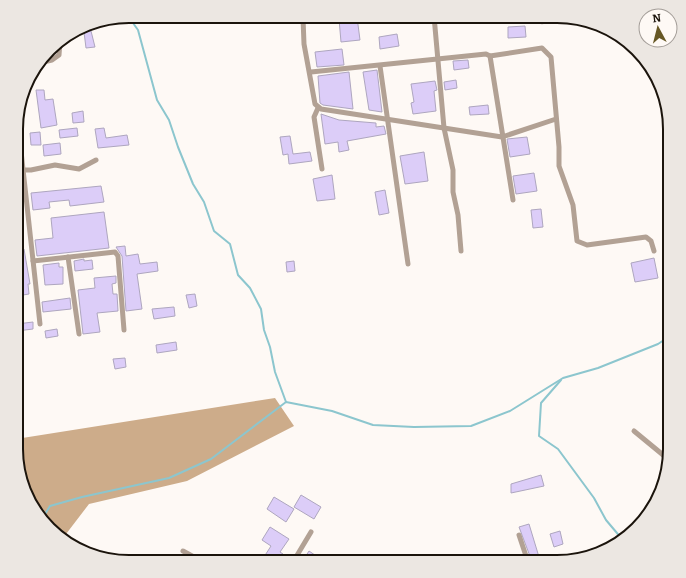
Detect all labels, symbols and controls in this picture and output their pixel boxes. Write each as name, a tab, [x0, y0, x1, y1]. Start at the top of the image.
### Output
north arrow	[638, 8, 678, 48]
text: N	[652, 12, 662, 26]

